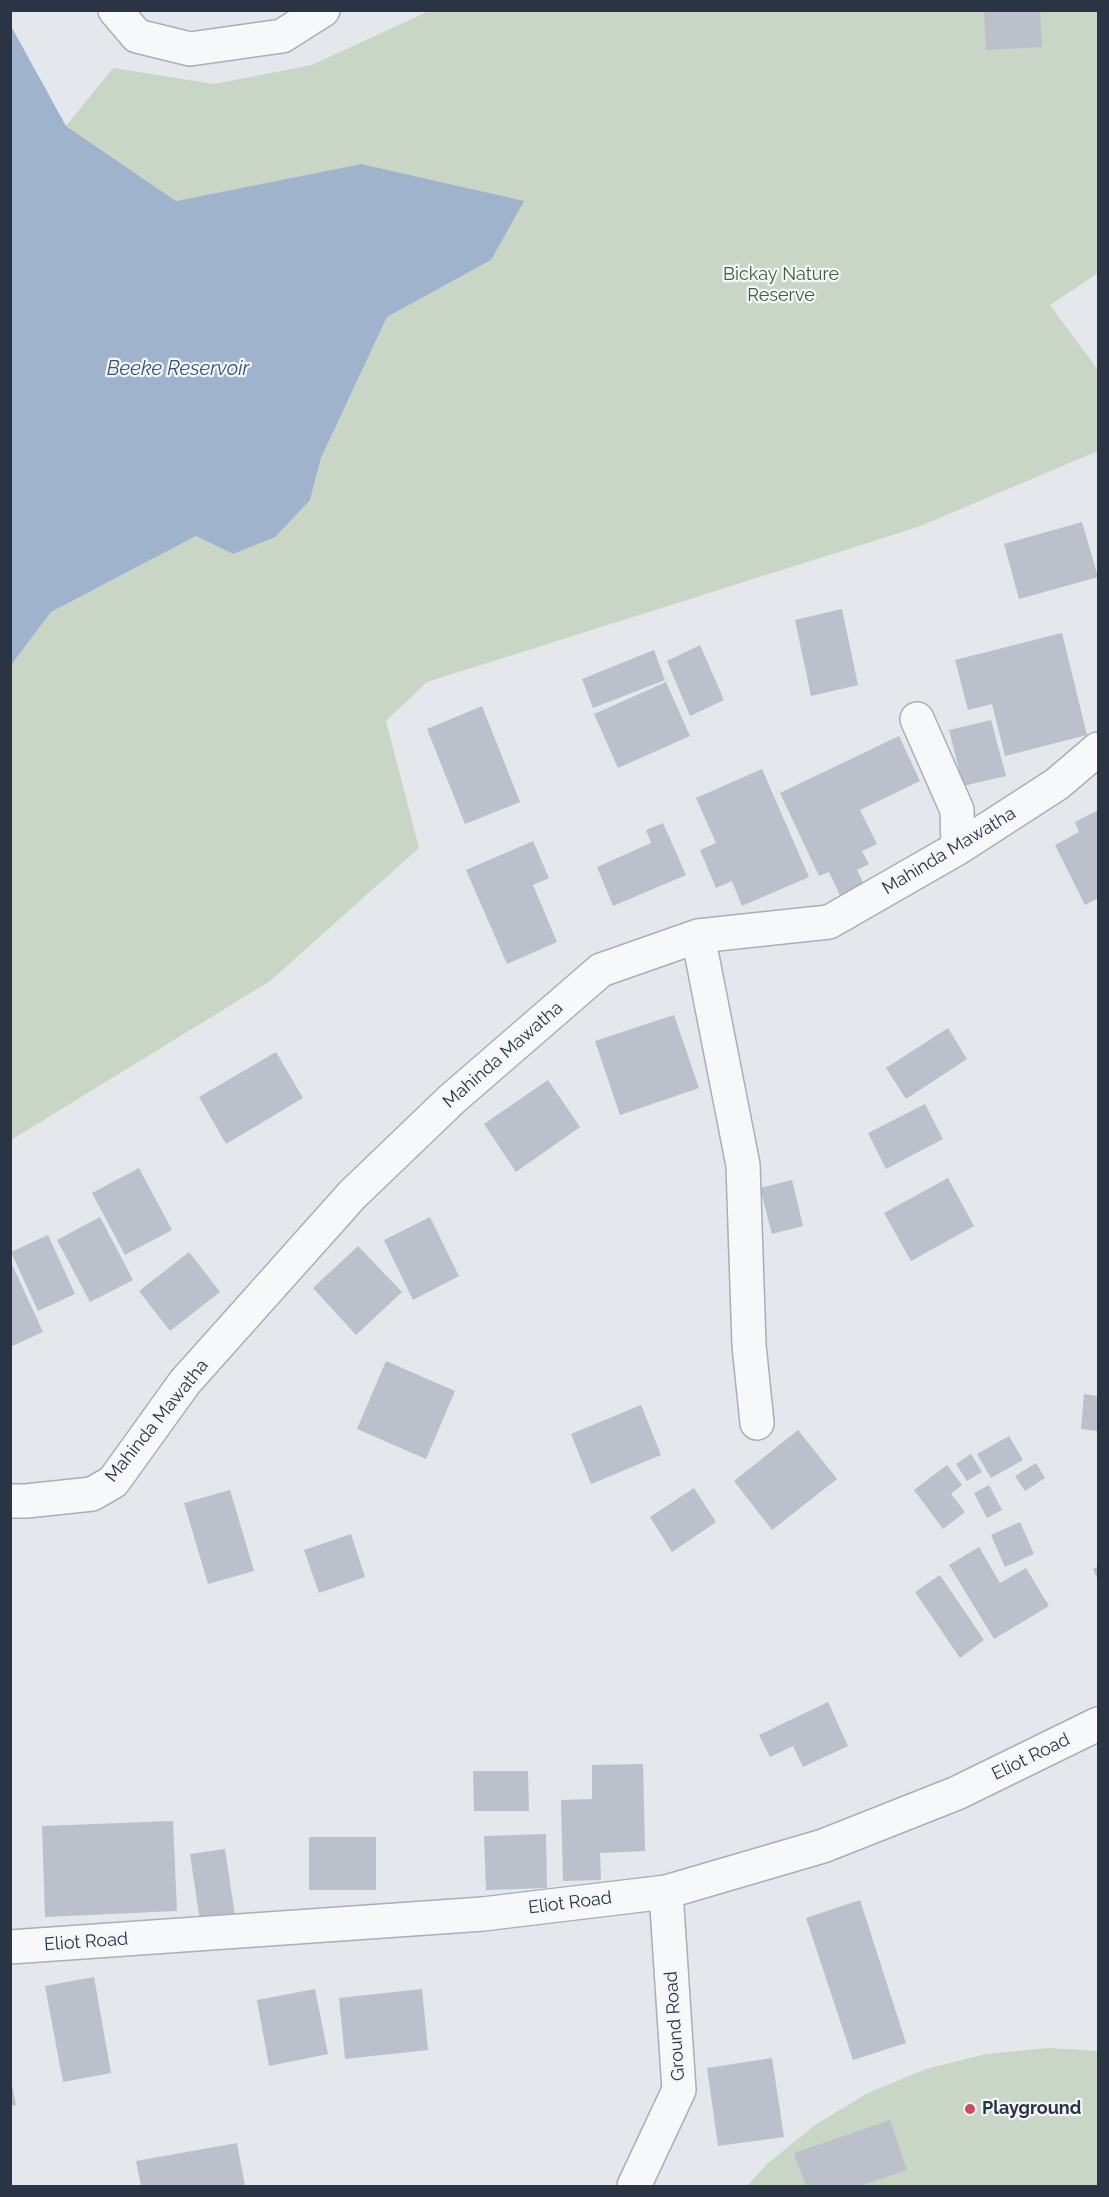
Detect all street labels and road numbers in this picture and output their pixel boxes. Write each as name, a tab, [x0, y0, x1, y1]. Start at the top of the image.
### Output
street label: Mahinda Mawatha	[878, 803, 1020, 899]
street label: Mahinda Mawatha	[439, 997, 567, 1113]
street label: Mahinda Mawatha	[101, 1355, 213, 1487]
street label: Eliot Road	[988, 1729, 1074, 1785]
street label: Eliot Road	[527, 1887, 613, 1919]
street label: Eliot Road	[43, 1928, 129, 1956]
street label: Ground Road	[660, 1970, 690, 2082]

